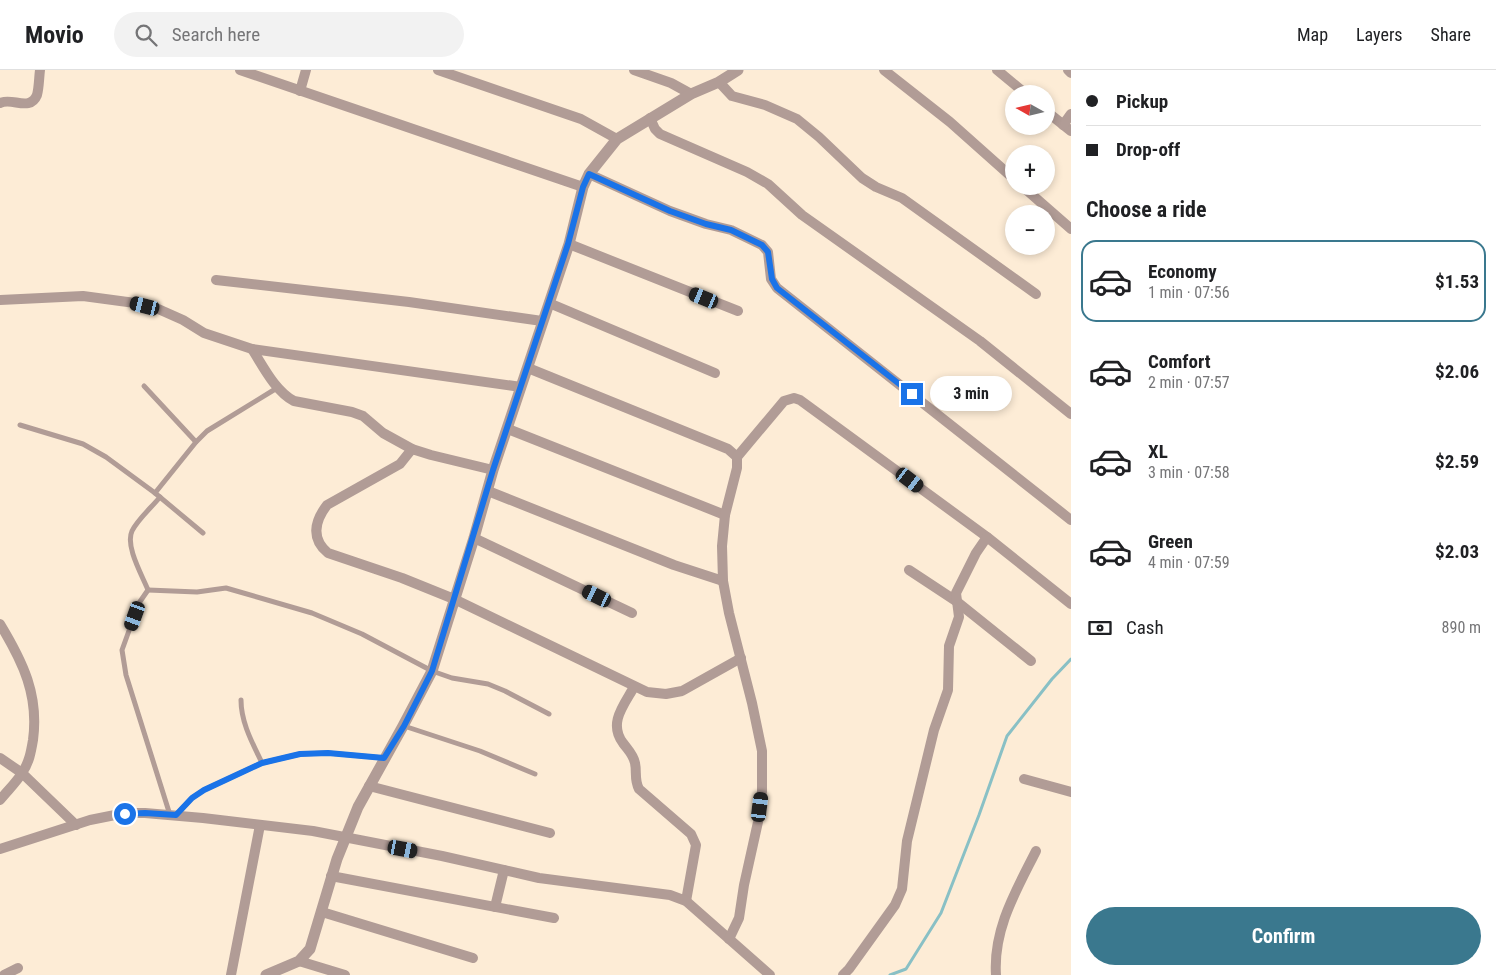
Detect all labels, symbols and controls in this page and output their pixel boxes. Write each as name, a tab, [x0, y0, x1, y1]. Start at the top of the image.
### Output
search box	[114, 12, 464, 57]
text: Movio	[25, 21, 84, 49]
icon: search	[132, 21, 160, 49]
text: Search here	[172, 23, 260, 46]
text: Map	[1297, 24, 1328, 45]
text: Layers	[1356, 24, 1403, 45]
text: Share	[1431, 24, 1471, 45]
north arrow	[1005, 85, 1055, 135]
map controls	[1005, 85, 1055, 255]
text: Pickup	[1116, 90, 1168, 113]
text: Drop-off	[1116, 138, 1180, 161]
button: +	[1005, 145, 1055, 195]
text: Choose a ride	[1086, 197, 1207, 222]
button: −	[1005, 205, 1055, 255]
icon: car	[1088, 259, 1133, 304]
text: Economy	[1148, 260, 1217, 283]
text: $1.53	[1435, 270, 1479, 293]
text: 1 min · 07:56	[1148, 283, 1230, 302]
car	[687, 285, 720, 311]
car	[128, 295, 161, 317]
icon: car	[1088, 349, 1133, 394]
text: Comfort	[1148, 350, 1211, 373]
text: $2.06	[1435, 360, 1479, 383]
text: 2 min · 07:57	[1148, 373, 1230, 392]
callout: 3 min	[930, 376, 1012, 412]
route end	[901, 383, 923, 405]
text: 3 min	[953, 384, 989, 403]
icon: car	[1088, 439, 1133, 484]
text: XL	[1148, 440, 1168, 463]
text: $2.59	[1435, 450, 1479, 473]
text: 3 min · 07:58	[1148, 463, 1230, 482]
car	[893, 465, 926, 495]
icon: car	[1088, 529, 1133, 574]
text: Green	[1148, 530, 1193, 553]
text: $2.03	[1435, 540, 1479, 563]
text: 4 min · 07:59	[1148, 553, 1230, 572]
car	[580, 583, 613, 609]
car	[122, 599, 147, 633]
icon: cash	[1086, 614, 1114, 642]
text: Cash	[1126, 616, 1164, 639]
text: 890 m	[1442, 618, 1481, 637]
car	[750, 791, 769, 823]
route start	[114, 803, 136, 825]
car	[386, 839, 419, 859]
button: Confirm	[1086, 907, 1481, 965]

